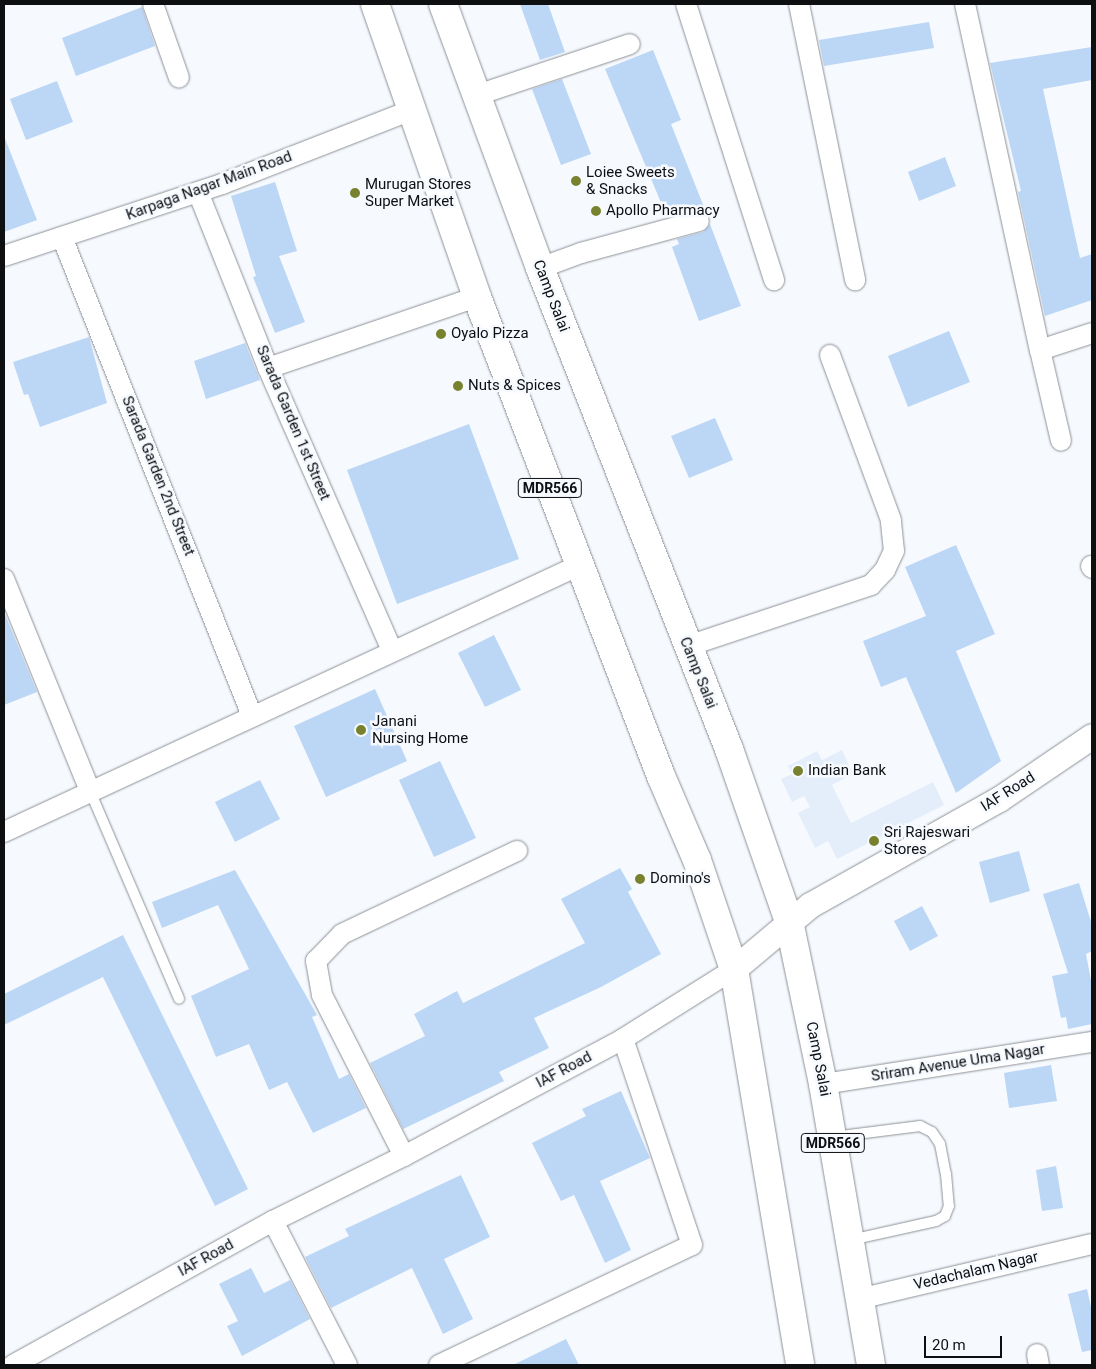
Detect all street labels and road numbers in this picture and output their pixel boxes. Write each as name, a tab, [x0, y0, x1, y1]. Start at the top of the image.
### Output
street label: Karpaga Nagar Main Road	[124, 148, 294, 224]
street label: Camp Salai	[529, 257, 573, 335]
street label: Sarada Garden 1st Street	[252, 343, 334, 503]
street label: Sarada Garden 2nd Street	[118, 394, 198, 558]
road number: MDR566	[518, 476, 582, 499]
street label: Camp Salai	[675, 635, 721, 711]
street label: IAF Road	[978, 768, 1038, 816]
street label: Camp Salai	[802, 1020, 834, 1098]
street label: Sriram Avenue Uma Nagar	[870, 1040, 1046, 1086]
street label: IAF Road	[533, 1048, 595, 1092]
road number: MDR566	[800, 1132, 866, 1154]
street label: IAF Road	[175, 1235, 237, 1281]
street label: Vedachalam Nagar	[912, 1248, 1040, 1294]

